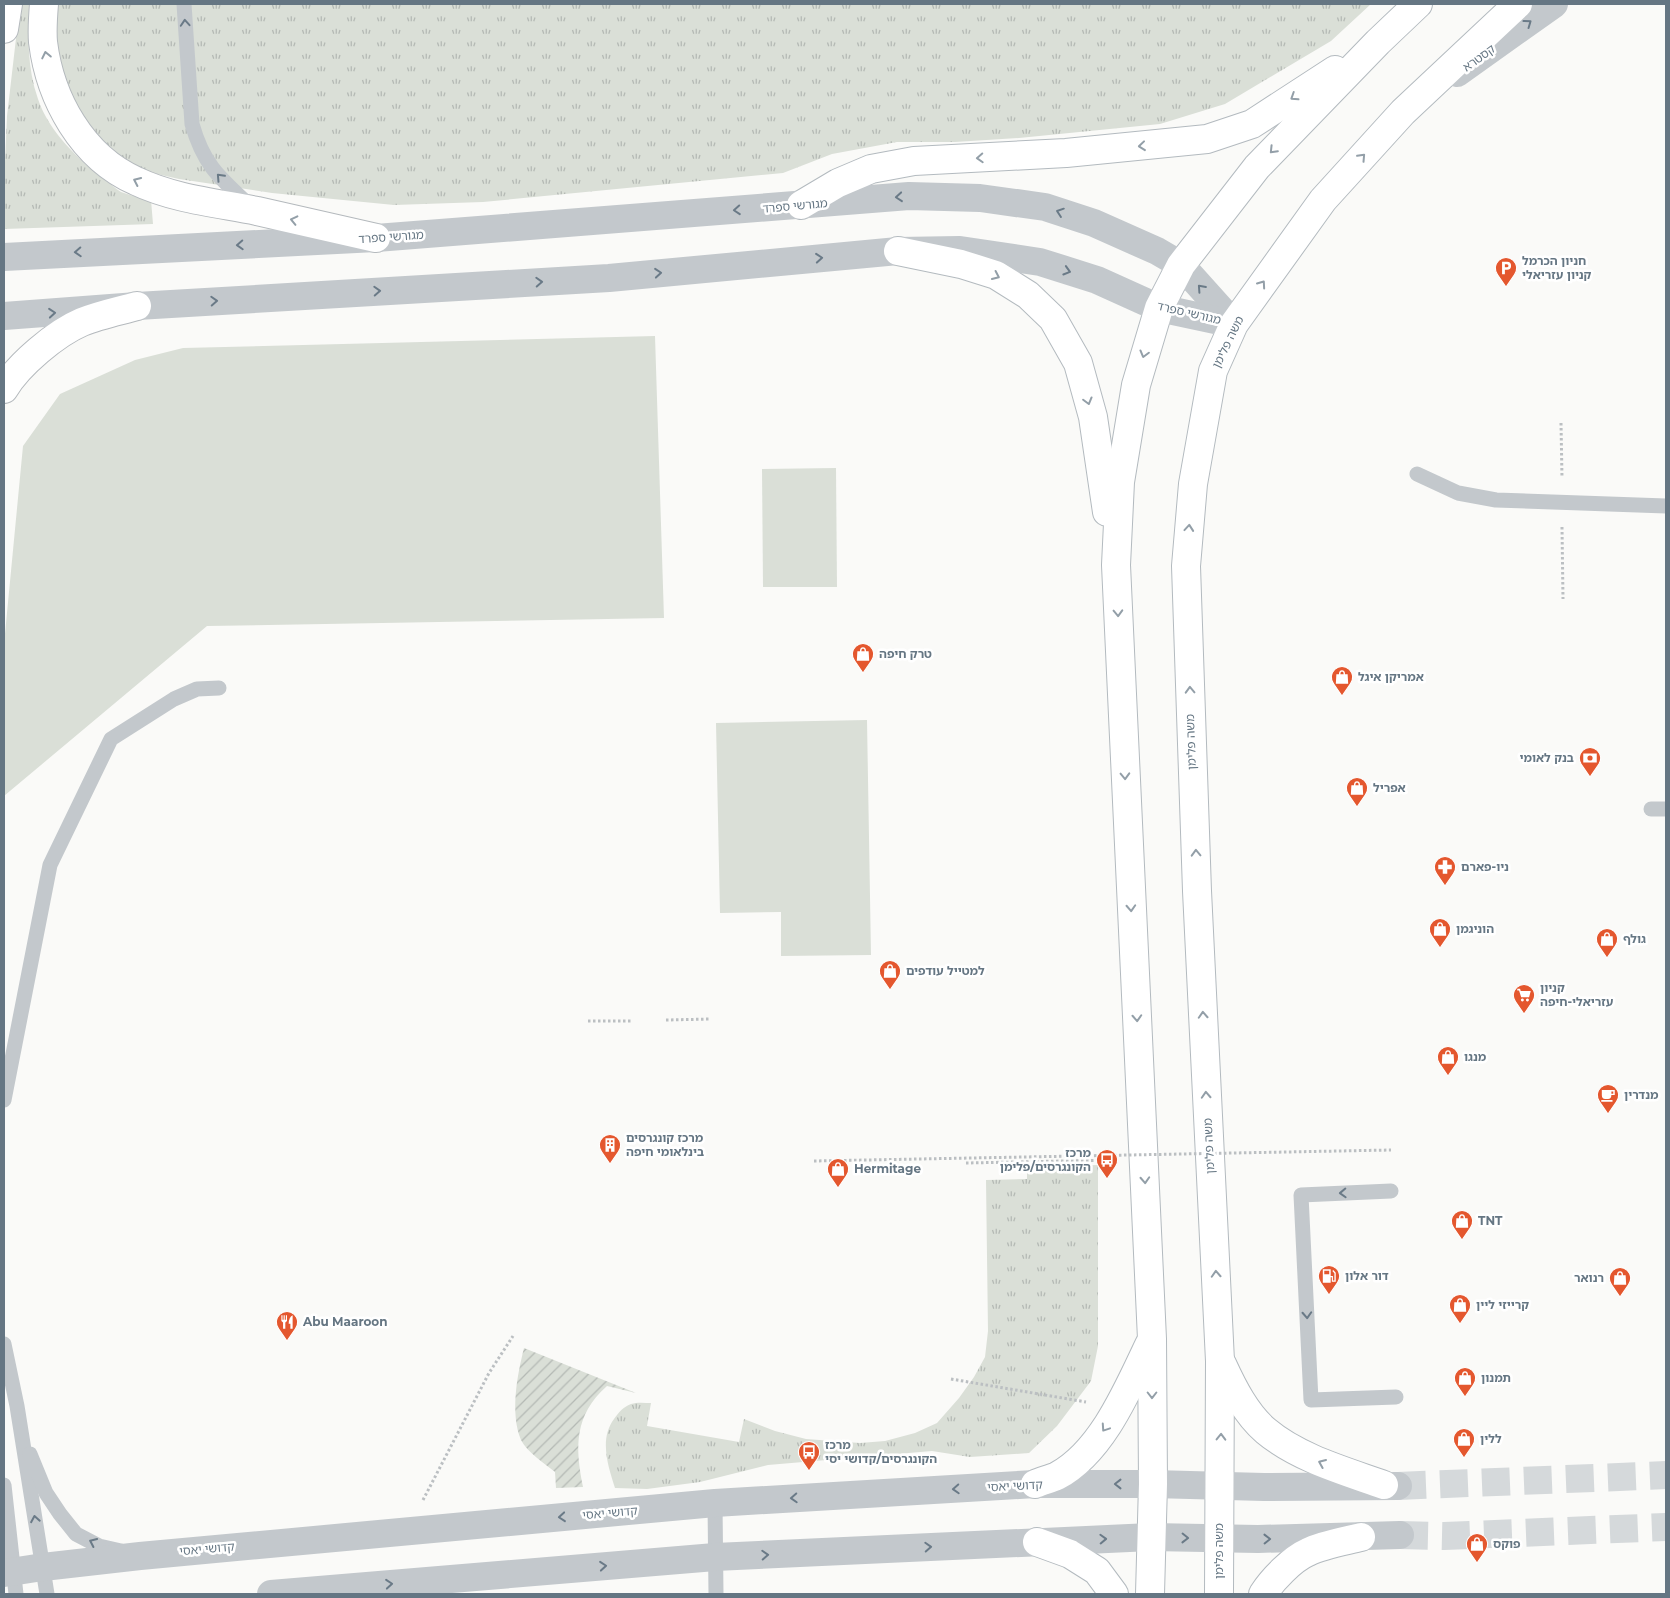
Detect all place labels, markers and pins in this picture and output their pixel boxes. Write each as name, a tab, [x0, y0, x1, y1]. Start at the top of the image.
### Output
place label: חניון הכרמל קניון עזריאלי	[1522, 253, 1592, 282]
parking icon: חניון הכרמל קניון עזריאלי	[1494, 256, 1518, 287]
shop icon: טרק חיפה	[851, 642, 875, 673]
place label: טרק חיפה	[879, 646, 932, 661]
shop icon: אמריקן איגל	[1330, 665, 1354, 696]
place label: אמריקן איגל	[1358, 669, 1424, 684]
bank icon: בנק לאומי	[1578, 746, 1602, 777]
place label: בנק לאומי	[1520, 750, 1574, 765]
shop icon: אפריל	[1345, 776, 1369, 807]
place label: אפריל	[1373, 780, 1406, 795]
pharmacy icon: ניו-פארם	[1433, 855, 1457, 886]
place label: ניו-פארם	[1461, 859, 1509, 874]
shop icon: הוניגמן	[1428, 917, 1452, 948]
place label: הוניגמן	[1456, 921, 1494, 936]
shop icon: גולף	[1595, 927, 1619, 958]
place label: גולף	[1623, 931, 1646, 946]
shop icon: למטייל עודפים	[878, 959, 902, 990]
place label: למטייל עודפים	[906, 963, 985, 978]
place label: קניון עזריאלי-חיפה	[1540, 980, 1614, 1009]
supermarket icon: קניון עזריאלי-חיפה	[1512, 983, 1536, 1014]
shop icon: מנגו	[1436, 1045, 1460, 1076]
place label: מנגו	[1464, 1049, 1487, 1064]
cafe icon: מנדרין	[1596, 1083, 1620, 1114]
place label: מנדרין	[1624, 1087, 1659, 1102]
place label: מרכז קונגרסים בינלאומי חיפה	[626, 1130, 704, 1159]
building icon: מרכז קונגרסים בינלאומי חיפה	[598, 1133, 622, 1164]
place label: מרכז הקונגרסים/פלימן	[1000, 1145, 1092, 1174]
bus stop icon: מרכז הקונגרסים/פלימן	[1095, 1148, 1119, 1179]
shop icon: Hermitage	[826, 1157, 850, 1188]
place label: Hermitage	[854, 1161, 921, 1176]
shop icon: TNT	[1450, 1209, 1474, 1240]
place label: TNT	[1478, 1213, 1503, 1228]
fuel station icon: דור אלון	[1317, 1264, 1341, 1295]
shop icon: רנואר	[1608, 1266, 1632, 1297]
place label: דור אלון	[1345, 1268, 1389, 1283]
place label: רנואר	[1574, 1270, 1604, 1285]
shop icon: קרייזי ליין	[1448, 1293, 1472, 1324]
place label: קרייזי ליין	[1476, 1297, 1529, 1312]
restaurant icon: Abu Maaroon	[275, 1310, 299, 1341]
place label: Abu Maaroon	[302, 1314, 387, 1329]
shop icon: תמנון	[1453, 1366, 1477, 1397]
place label: תמנון	[1481, 1370, 1511, 1385]
shop icon: ללין	[1452, 1427, 1476, 1458]
place label: ללין	[1480, 1431, 1502, 1446]
place label: מרכז הקונגרסים/קדושי יסי	[825, 1437, 937, 1466]
bus stop icon: מרכז הקונגרסים/קדושי יסי	[797, 1440, 821, 1471]
shop icon: פוקס	[1465, 1532, 1489, 1563]
place label: פוקס	[1493, 1536, 1521, 1551]

